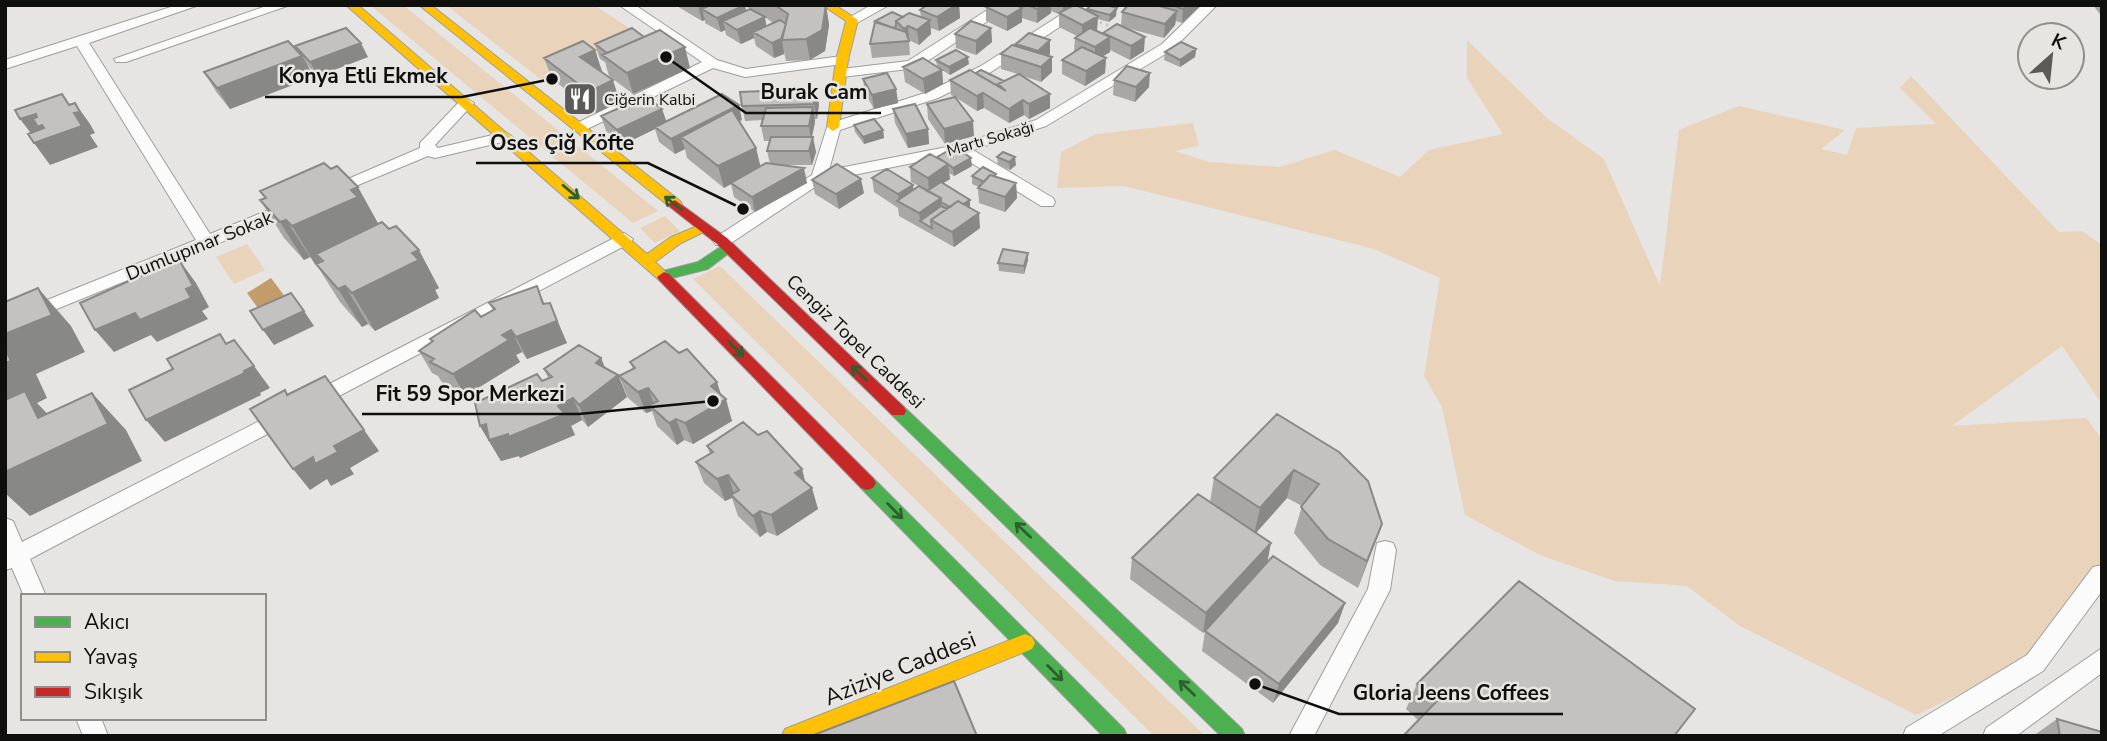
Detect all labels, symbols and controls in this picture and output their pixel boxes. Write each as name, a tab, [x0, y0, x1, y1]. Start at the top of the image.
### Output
north arrow	[2016, 21, 2086, 91]
text: K	[2047, 27, 2071, 57]
callout: Konya Etli Ekmek	[265, 55, 462, 97]
text: Konya Etli Ekmek	[278, 62, 448, 90]
callout: Burak Cam	[746, 71, 881, 113]
text: Burak Cam	[761, 78, 867, 106]
restaurant icon: Ciğerin Kalbi	[561, 80, 599, 118]
place label: Ciğerin Kalbi	[604, 89, 695, 111]
street label: Martı Sokağı	[944, 116, 1037, 162]
callout: Oses Çiğ Köfte	[476, 121, 648, 163]
text: Oses Çiğ Köfte	[490, 129, 634, 157]
one-way arrow	[561, 184, 579, 200]
one-way arrow	[664, 195, 683, 210]
street label: Dumlupınar Sokak	[122, 204, 277, 287]
street label: Cengiz Topel Caddesi	[781, 269, 930, 415]
one-way arrow	[727, 340, 744, 357]
one-way arrow	[851, 364, 868, 381]
callout: Fit 59 Spor Merkezi	[362, 372, 579, 414]
text: Fit 59 Spor Merkezi	[375, 380, 565, 408]
one-way arrow	[887, 502, 904, 519]
one-way arrow	[1015, 522, 1032, 539]
legend	[21, 594, 266, 720]
text: Akıcı	[84, 608, 129, 636]
street label: Aziziye Caddesi	[820, 624, 981, 713]
text: Yavaş	[83, 643, 138, 671]
one-way arrow	[1046, 664, 1063, 681]
callout: Gloria Jeens Coffees	[1339, 672, 1563, 714]
text: Sıkışık	[84, 678, 143, 706]
text: Gloria Jeens Coffees	[1353, 679, 1549, 707]
one-way arrow	[1178, 680, 1195, 697]

